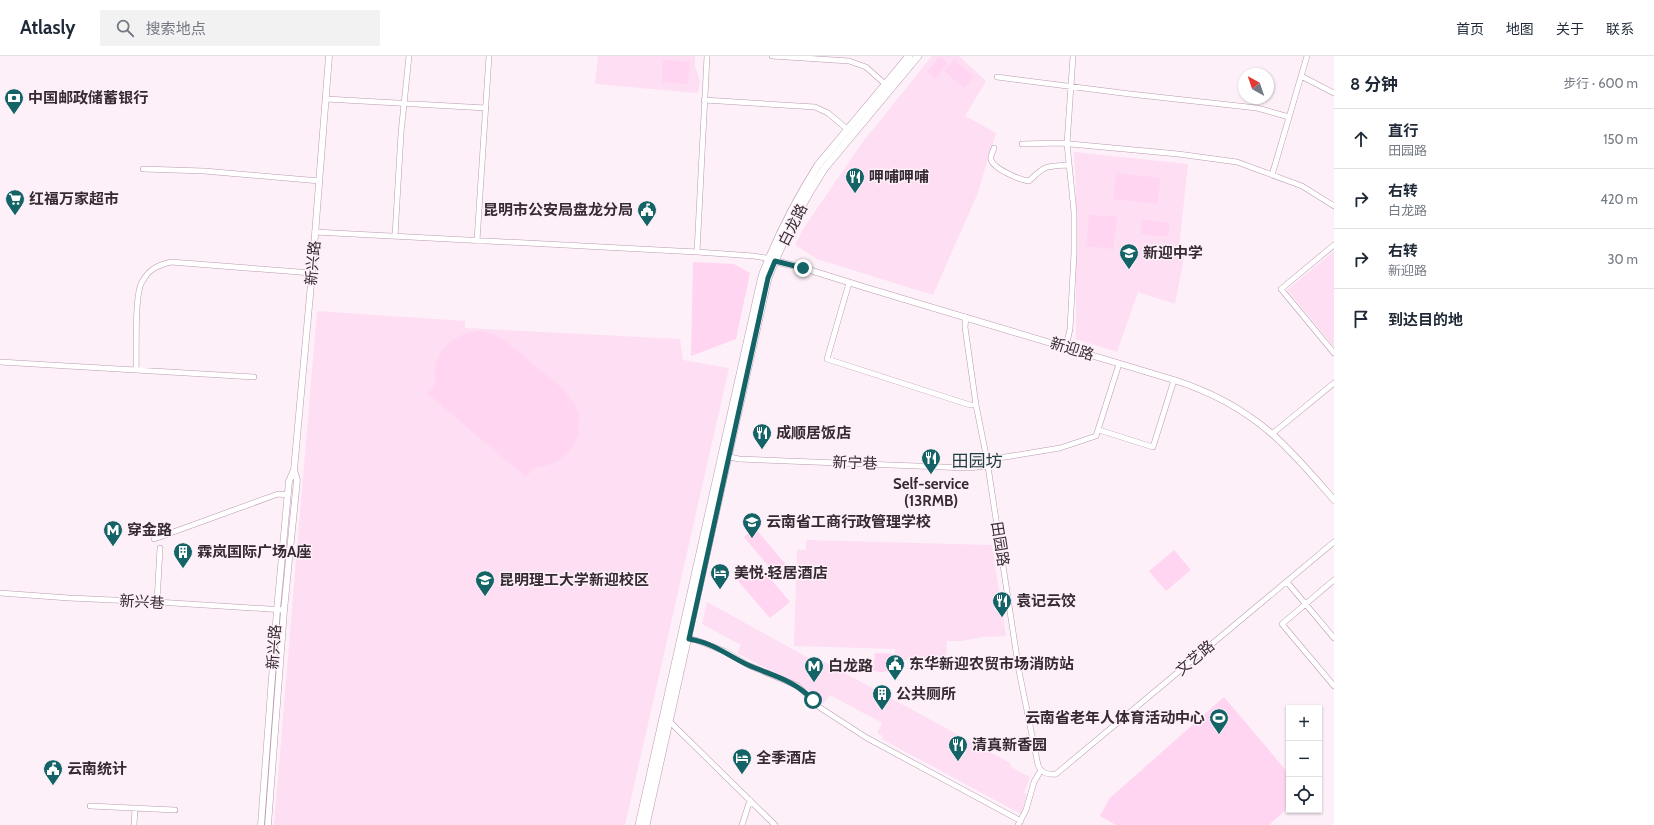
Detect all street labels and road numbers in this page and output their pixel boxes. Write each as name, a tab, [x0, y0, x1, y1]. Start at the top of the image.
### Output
street label: 白龙路	[775, 201, 811, 249]
street label: 新兴路	[302, 240, 324, 286]
street label: 新迎路	[1048, 334, 1096, 364]
street label: 新宁巷	[832, 453, 878, 473]
street label: 田园路	[988, 520, 1012, 568]
street label: 新兴巷	[119, 592, 165, 612]
street label: 新兴路	[263, 624, 285, 670]
street label: 文艺路	[1172, 637, 1218, 679]

